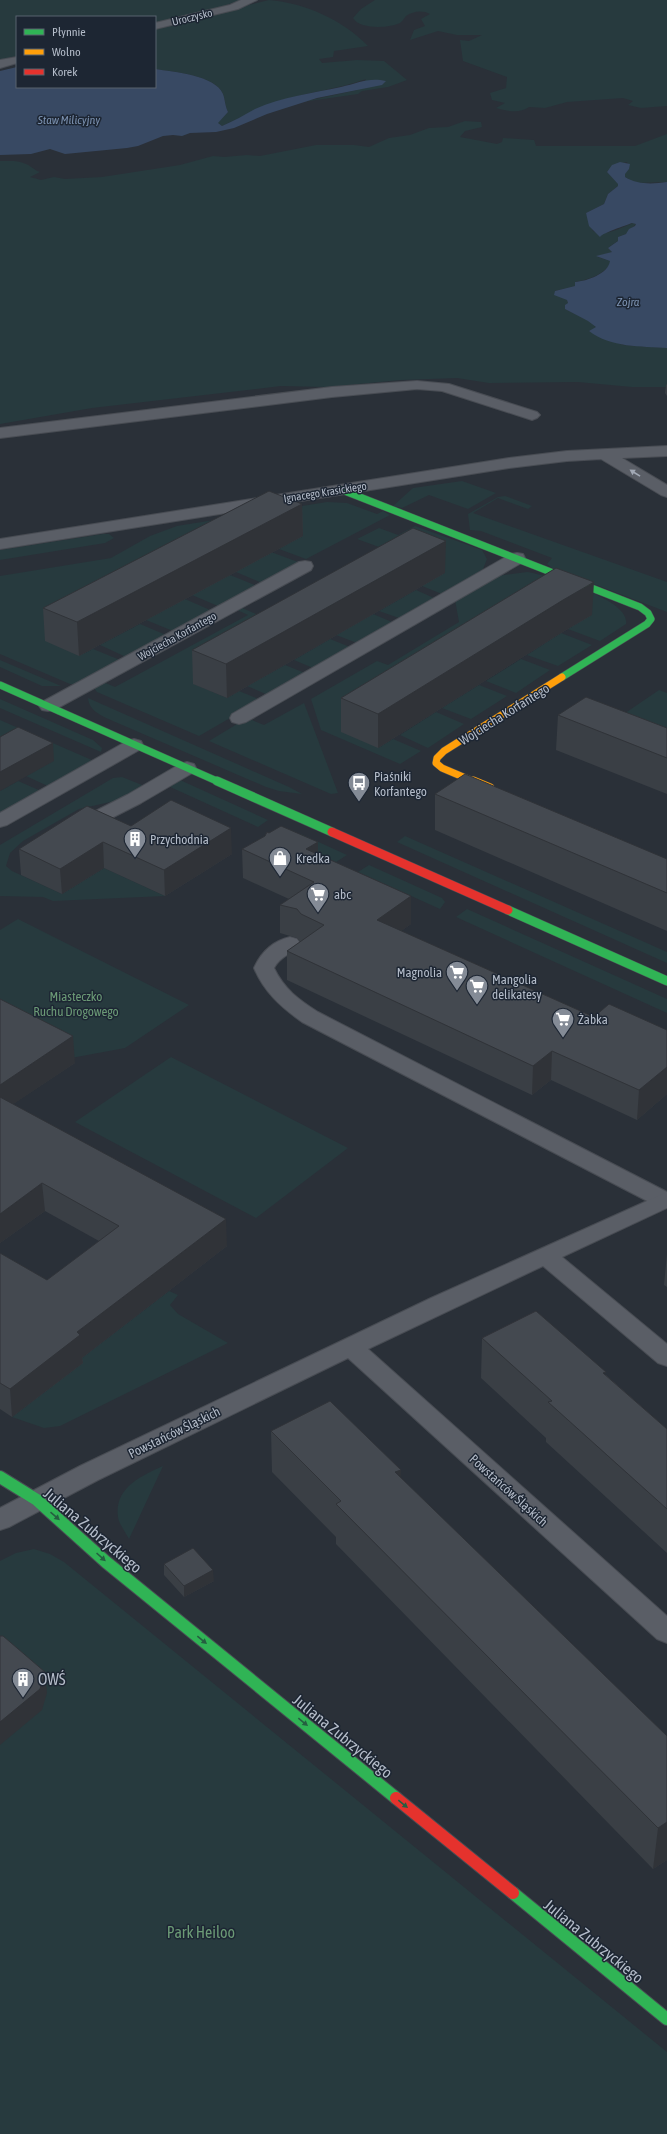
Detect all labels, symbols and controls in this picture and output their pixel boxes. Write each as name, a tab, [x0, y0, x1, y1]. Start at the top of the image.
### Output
street label: Uroczysko	[171, 6, 213, 28]
legend	[16, 16, 156, 88]
text: Płynnie	[52, 25, 86, 39]
text: Wolno	[52, 45, 81, 59]
text: Korek	[52, 65, 78, 79]
water label: Staw Milicyjny	[37, 113, 100, 127]
water label: Zojra	[617, 295, 640, 309]
one-way arrow	[630, 469, 641, 477]
street label: Ignacego Krasickiego	[283, 480, 367, 504]
street label: Wojciecha Korfantego	[136, 610, 218, 662]
street label: Wojciecha Korfantego	[456, 681, 552, 748]
place label: Piaśniki Korfantego	[374, 769, 427, 799]
bus stop icon: Piaśniki Korfantego	[346, 770, 372, 803]
building icon: Przychodnia	[122, 826, 148, 859]
place label: Przychodnia	[150, 832, 209, 847]
shop icon: Kredka	[267, 845, 293, 878]
place label: Kredka	[296, 851, 330, 866]
supermarket icon: abc	[305, 881, 331, 914]
place label: abc	[334, 887, 351, 902]
supermarket icon: Magnolia	[444, 959, 470, 992]
place label: Magnolia	[397, 965, 442, 980]
place label: Mangolia delikatesy	[492, 972, 542, 1002]
supermarket icon: Mangolia delikatesy	[464, 973, 490, 1006]
park label: Miasteczko Ruchu Drogowego	[33, 989, 119, 1019]
supermarket icon: Żabka	[550, 1006, 576, 1039]
place label: Żabka	[578, 1012, 608, 1027]
street label: Powstańców Śląskich	[126, 1404, 222, 1461]
street label: Powstańców Śląskich	[466, 1451, 551, 1529]
street label: Juliana Zubrzyckiego	[40, 1484, 146, 1577]
one-way arrow	[49, 1511, 60, 1520]
one-way arrow	[96, 1553, 106, 1562]
one-way arrow	[196, 1635, 207, 1644]
building icon: OWŚ	[10, 1666, 36, 1699]
place label: OWŚ	[38, 1670, 66, 1688]
street label: Juliana Zubrzyckiego	[289, 1690, 396, 1782]
one-way arrow	[297, 1717, 308, 1726]
one-way arrow	[398, 1800, 409, 1809]
street label: Juliana Zubrzyckiego	[540, 1895, 647, 1987]
park label: Park Heiloo	[167, 1923, 235, 1941]

